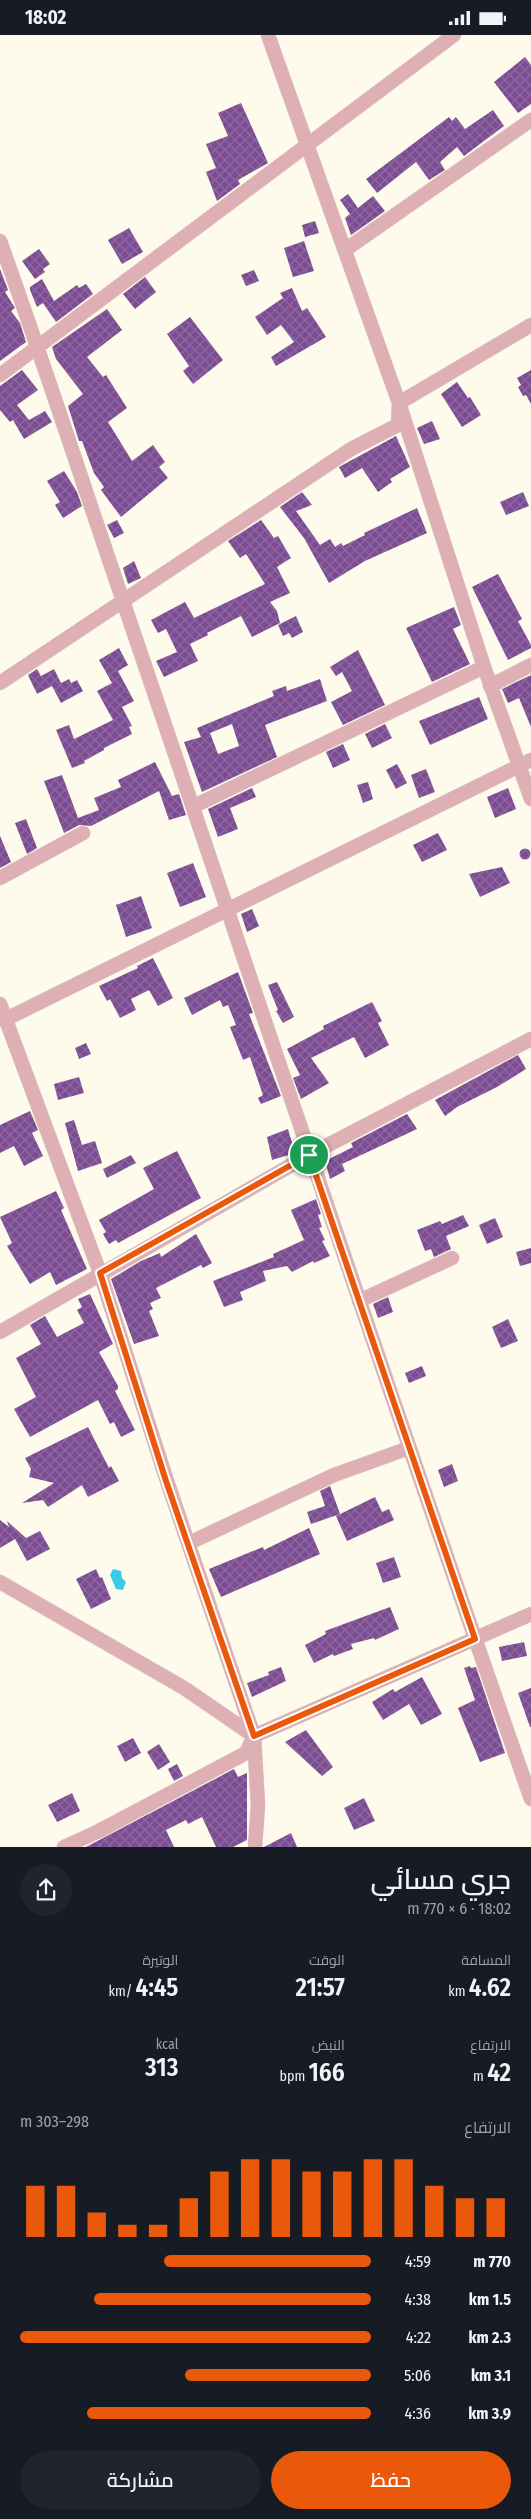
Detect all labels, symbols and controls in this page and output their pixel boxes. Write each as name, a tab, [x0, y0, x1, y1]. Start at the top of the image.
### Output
text: 18:02	[25, 6, 66, 29]
pin	[288, 1134, 330, 1176]
icon: arrive	[295, 1141, 323, 1169]
text: جري مسائي	[370, 1863, 511, 1896]
button: share	[20, 1864, 72, 1916]
text: 18:02 · 6 × 770 m	[407, 1899, 511, 1918]
text: الوتيرة	[142, 1952, 178, 1969]
text: الوقت	[309, 1952, 345, 1969]
text: المسافة	[461, 1952, 511, 1969]
text: 4:45	[136, 1973, 178, 2003]
text: 21:57	[295, 1973, 345, 2003]
text: 4.62	[469, 1973, 511, 2003]
text: /km	[108, 1983, 136, 2000]
text: km	[448, 1983, 469, 2000]
text: kcal	[156, 2036, 178, 2053]
text: النبض	[312, 2037, 345, 2054]
text: الارتفاع	[470, 2037, 511, 2054]
text: 313	[145, 2053, 178, 2083]
text: 166	[308, 2058, 345, 2088]
text: 42	[487, 2058, 511, 2088]
text: bpm	[280, 2068, 308, 2085]
text: m	[473, 2068, 487, 2085]
text: 298–303 m	[20, 2112, 89, 2131]
text: الارتفاع	[464, 2118, 511, 2137]
text: 4:59	[405, 2252, 431, 2271]
text: 770 m	[473, 2252, 511, 2271]
text: 4:38	[405, 2290, 431, 2309]
text: 1.5 km	[469, 2290, 511, 2309]
text: 4:22	[406, 2328, 431, 2347]
text: 2.3 km	[468, 2328, 511, 2347]
text: 5:06	[404, 2366, 431, 2385]
text: 3.1 km	[471, 2366, 511, 2385]
text: 4:36	[405, 2404, 431, 2423]
text: 3.9 km	[468, 2404, 511, 2423]
button: مشاركة	[20, 2451, 261, 2509]
button: حفظ	[271, 2451, 511, 2509]

